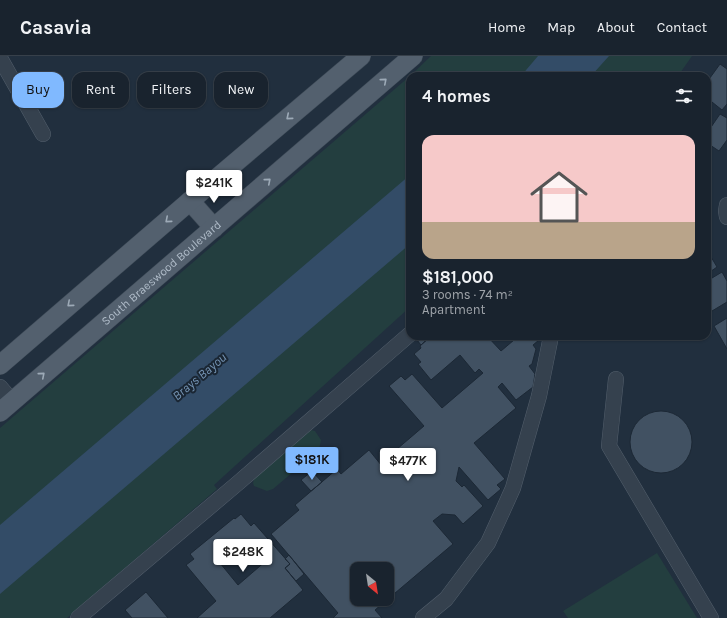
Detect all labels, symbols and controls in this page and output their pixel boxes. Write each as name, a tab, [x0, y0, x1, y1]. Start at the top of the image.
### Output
text: Casavia	[20, 17, 92, 39]
text: Home	[488, 19, 525, 36]
text: Map	[547, 19, 575, 36]
text: About	[597, 19, 635, 36]
text: Contact	[657, 19, 707, 36]
chip: Buy	[12, 72, 64, 108]
chip: Rent	[72, 72, 129, 108]
chip: Filters	[137, 72, 206, 108]
chip: New	[214, 72, 268, 108]
one-way arrow	[379, 79, 386, 86]
icon: filters	[673, 85, 695, 107]
text: 4 homes	[422, 86, 491, 106]
one-way arrow	[286, 113, 293, 120]
icon: home	[523, 161, 595, 233]
pin: $241K	[186, 170, 242, 204]
text: $241K	[195, 175, 233, 190]
one-way arrow	[263, 179, 270, 186]
one-way arrow	[166, 215, 173, 222]
street label: South Braeswood Boulevard	[99, 218, 224, 328]
text: $181,000	[422, 267, 493, 287]
text: 3 rooms · 74 m²	[422, 287, 513, 302]
one-way arrow	[67, 300, 74, 307]
text: Apartment	[422, 302, 485, 317]
water label: Brays Bayou	[169, 349, 229, 403]
one-way arrow	[37, 373, 44, 380]
pin: $181K	[284, 447, 340, 481]
pin: $477K	[380, 448, 436, 482]
text: $181K	[294, 452, 330, 467]
text: $477K	[389, 453, 427, 468]
pin: $248K	[215, 539, 271, 573]
text: $248K	[222, 544, 264, 559]
north arrow	[350, 562, 394, 606]
map controls	[350, 562, 394, 606]

